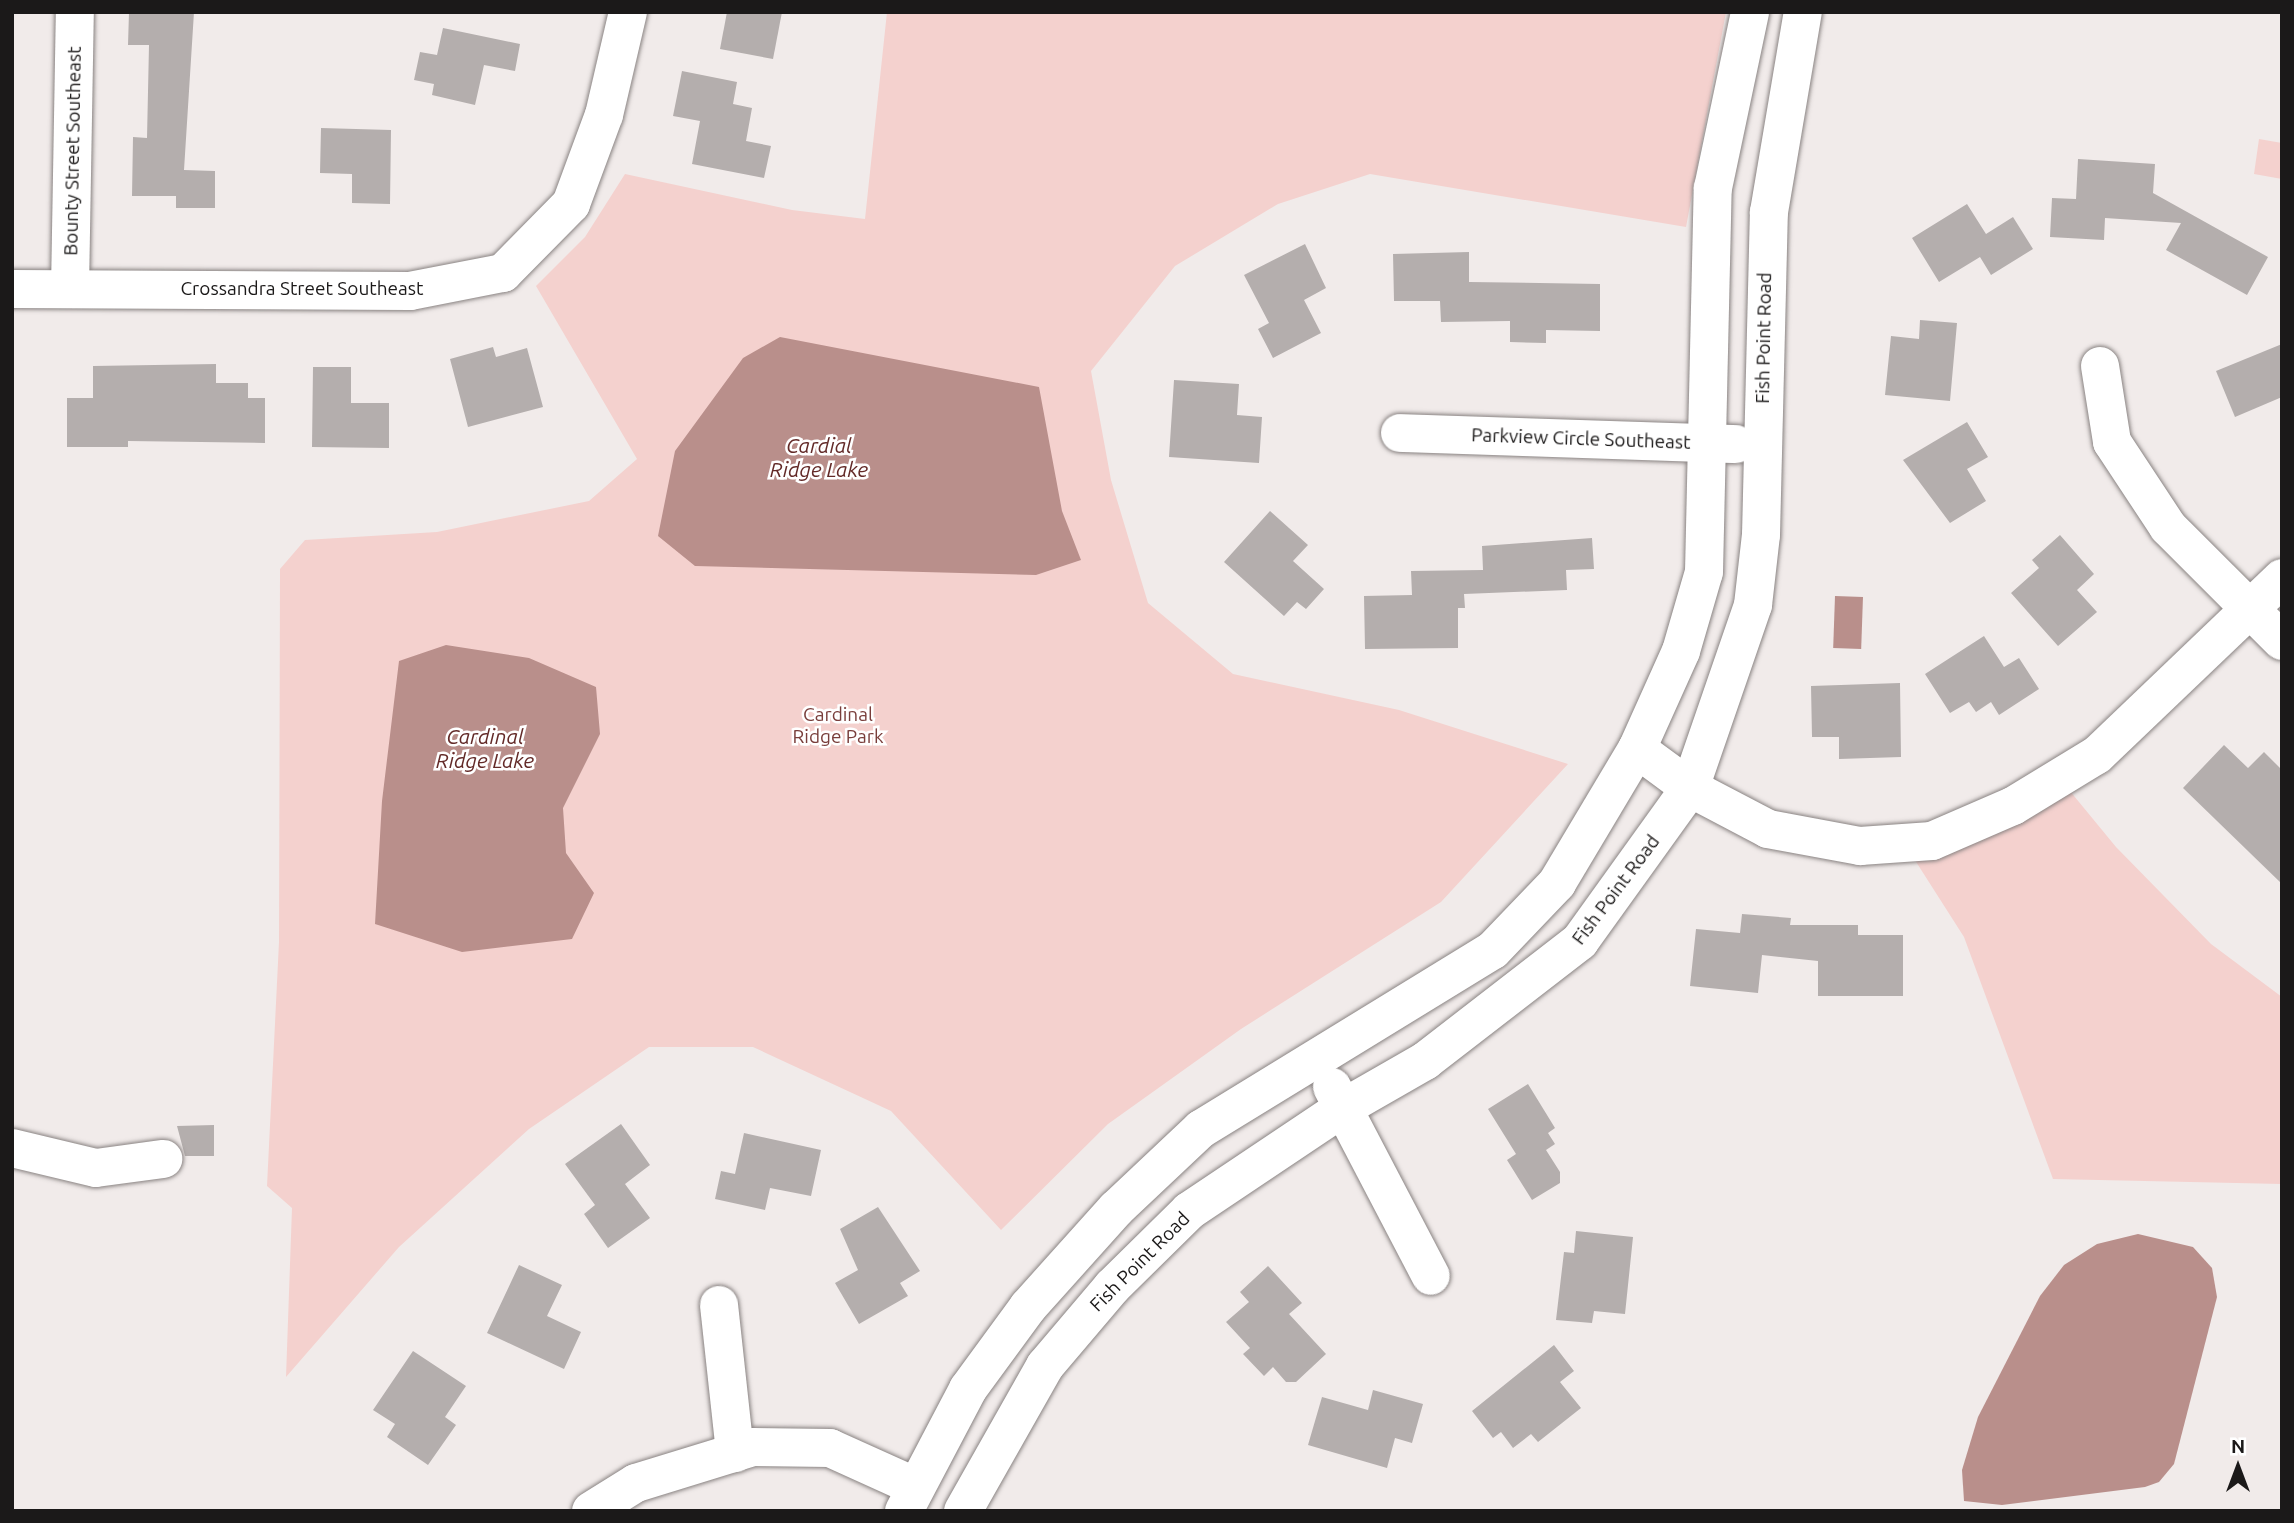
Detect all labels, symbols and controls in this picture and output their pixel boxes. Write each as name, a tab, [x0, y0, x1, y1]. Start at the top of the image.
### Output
street label: Bounty Street Southeast	[60, 46, 86, 256]
street label: Fish Point Road	[1751, 272, 1777, 404]
street label: Crossandra Street Southeast	[180, 278, 424, 300]
street label: Parkview Circle Southeast	[1471, 424, 1691, 454]
water label: Cardial Ridge Lake	[770, 432, 868, 482]
park label: Cardinal Ridge Park	[792, 704, 884, 748]
water label: Cardinal Ridge Lake	[436, 723, 534, 773]
street label: Fish Point Road	[1567, 831, 1665, 949]
street label: Fish Point Road	[1085, 1207, 1195, 1317]
north arrow	[2203, 1432, 2273, 1502]
text: N	[2231, 1435, 2245, 1457]

